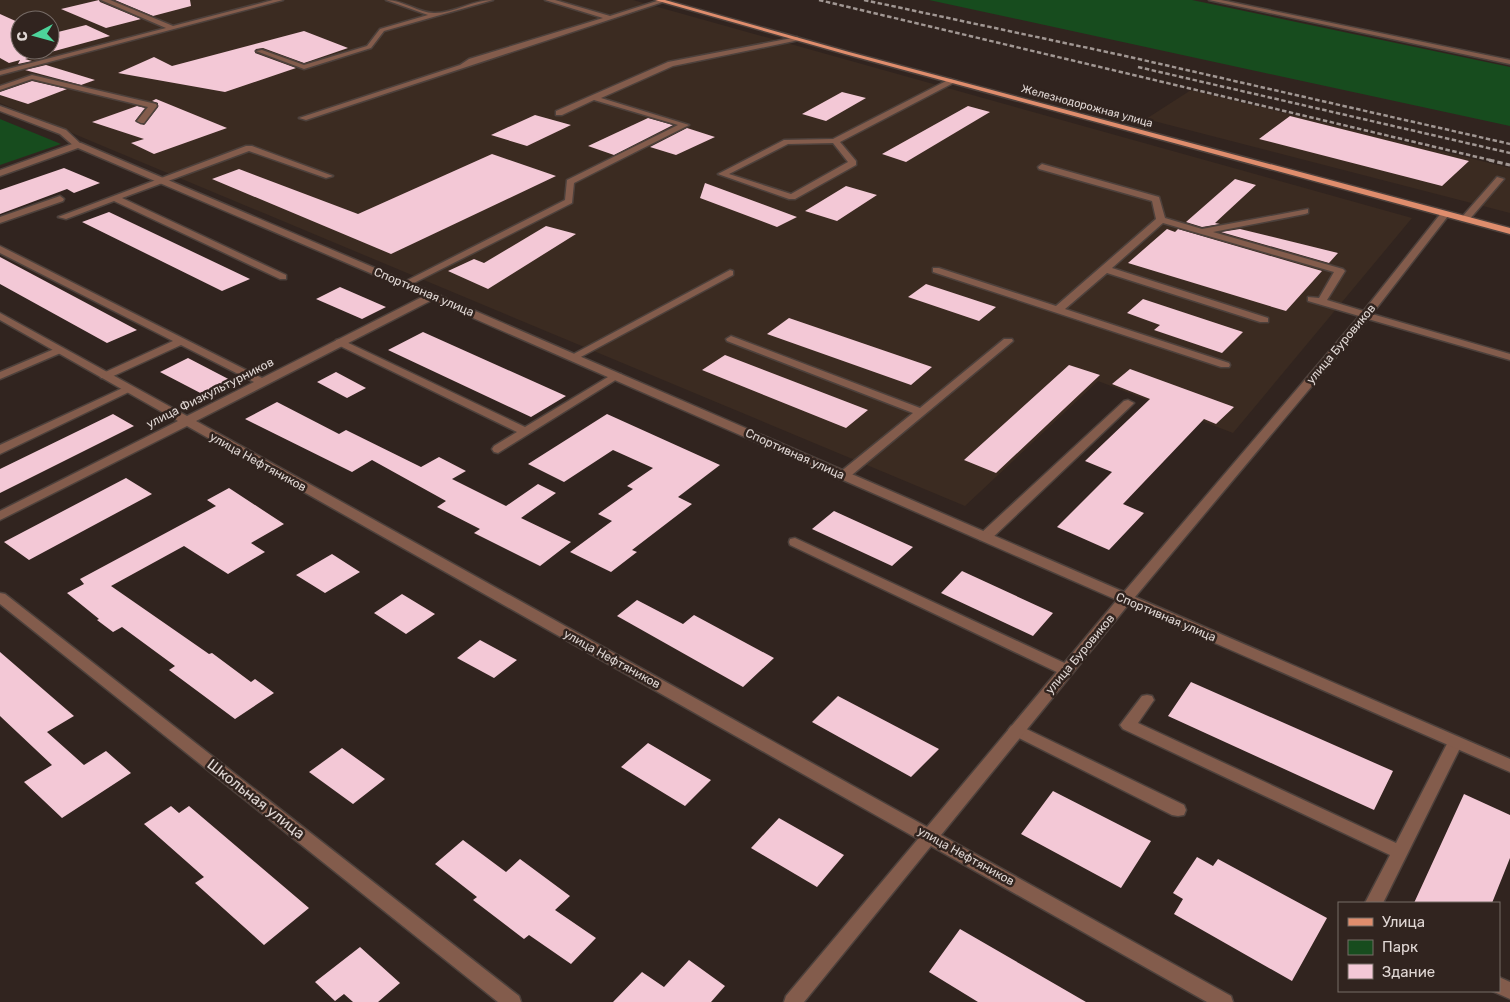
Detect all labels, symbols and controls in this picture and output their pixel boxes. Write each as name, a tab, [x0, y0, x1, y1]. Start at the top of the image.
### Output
north arrow	[10, 10, 60, 60]
text: С	[14, 30, 32, 42]
street label: Железнодорожная улица	[1020, 82, 1154, 130]
street label: Спортивная улица	[372, 265, 476, 319]
street label: улица Буровиков	[1304, 301, 1379, 387]
street label: улица Физкультурников	[144, 355, 276, 431]
street label: Спортивная улица	[743, 426, 847, 482]
street label: улица Нефтяников	[207, 430, 309, 495]
street label: Спортивная улица	[1114, 590, 1218, 644]
street label: улица Буровиков	[1043, 611, 1118, 697]
street label: улица Нефтяников	[561, 627, 663, 692]
street label: Школьная улица	[204, 755, 308, 843]
street label: улица Нефтяников	[915, 824, 1017, 889]
legend	[1338, 902, 1500, 992]
text: Улица	[1382, 913, 1425, 931]
text: Парк	[1382, 938, 1418, 956]
text: Здание	[1382, 963, 1435, 981]

